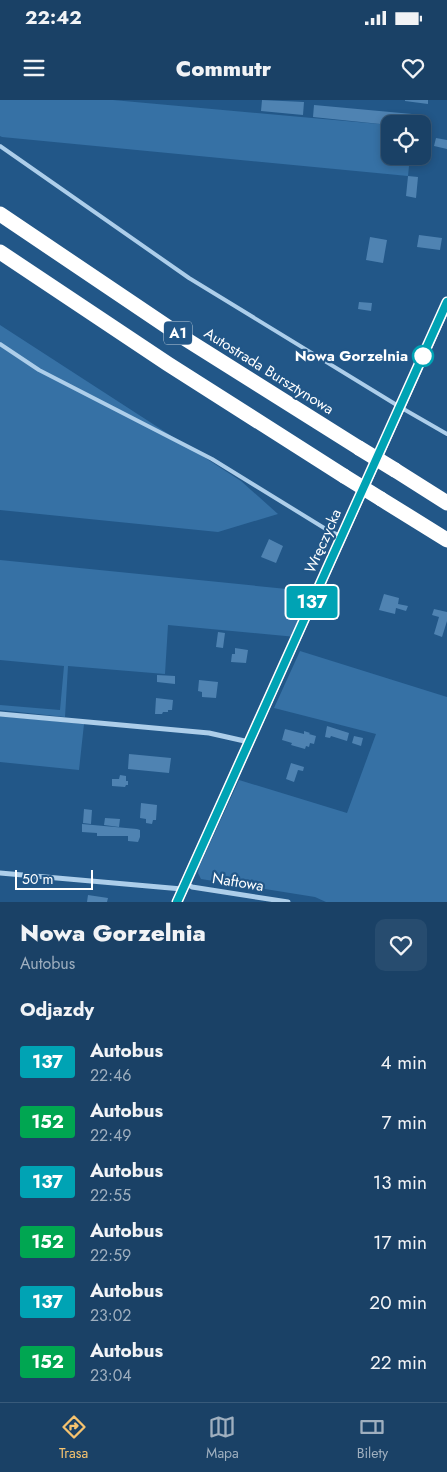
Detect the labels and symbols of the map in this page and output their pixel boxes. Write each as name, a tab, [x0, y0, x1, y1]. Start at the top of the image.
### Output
road number: A1	[164, 322, 192, 344]
street label: Autostrada Bursztynowa	[200, 322, 338, 420]
place label: Nowa Gorzelnia	[295, 345, 408, 367]
marker: Nowa Gorzelnia	[412, 345, 434, 367]
street label: Wręczycka	[299, 505, 347, 577]
line badge: 137	[283, 586, 341, 618]
scale bar	[15, 867, 92, 890]
street label: Naftowa	[211, 867, 265, 897]

